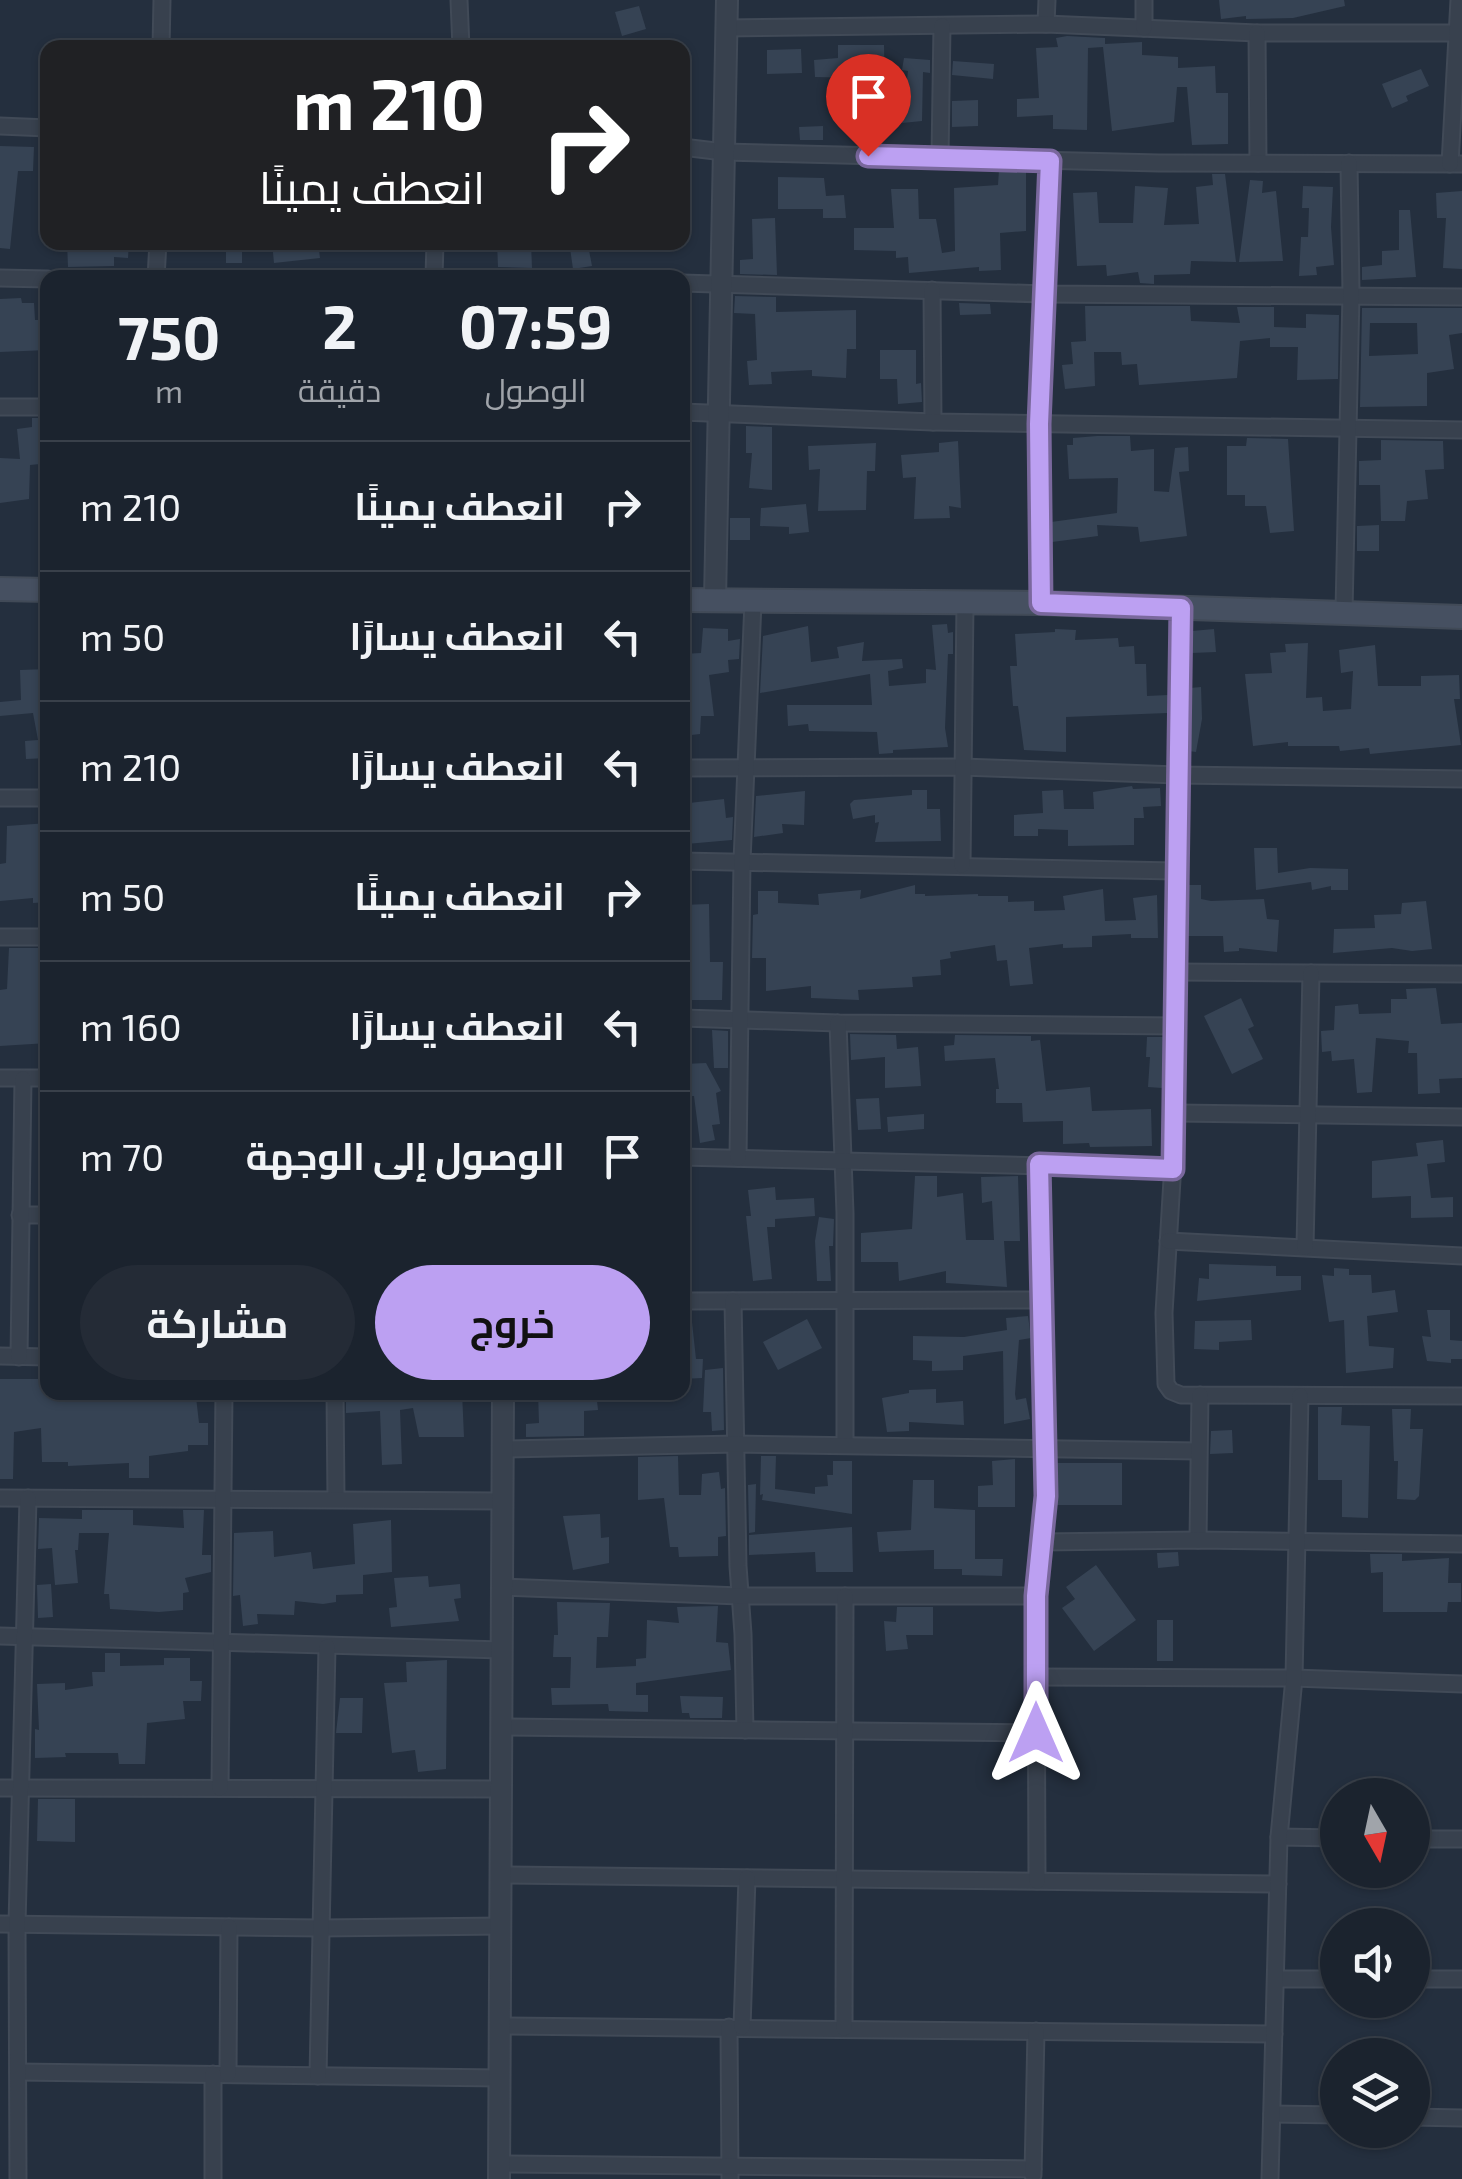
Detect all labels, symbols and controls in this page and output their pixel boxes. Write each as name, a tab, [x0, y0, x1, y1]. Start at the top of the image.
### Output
pin	[826, 54, 911, 157]
text: 210 m	[293, 60, 485, 144]
icon: arrive	[841, 69, 896, 124]
icon: right	[520, 80, 650, 210]
text: انعطف يمينًا	[259, 159, 485, 213]
text: 2	[322, 289, 357, 361]
text: 07:59	[459, 289, 612, 361]
text: 750	[118, 300, 220, 372]
text: دقيقة	[298, 370, 381, 408]
text: الوصول	[485, 370, 587, 408]
text: m	[155, 371, 183, 409]
icon: right	[595, 479, 650, 534]
text: انعطف يمينًا	[354, 482, 565, 528]
text: 210 m	[80, 483, 181, 529]
icon: left	[595, 609, 650, 664]
text: انعطف يسارًا	[350, 612, 565, 658]
text: 50 m	[80, 613, 165, 659]
icon: left	[595, 739, 650, 794]
text: انعطف يسارًا	[350, 742, 565, 788]
text: 210 m	[80, 743, 181, 789]
icon: right	[595, 869, 650, 924]
text: انعطف يمينًا	[354, 872, 565, 918]
text: 50 m	[80, 873, 165, 919]
icon: left	[595, 999, 650, 1054]
text: انعطف يسارًا	[350, 1002, 565, 1048]
text: 160 m	[80, 1003, 182, 1049]
icon: arrive	[595, 1129, 650, 1184]
text: الوصول إلى الوجهة	[246, 1132, 565, 1178]
text: 70 m	[80, 1133, 164, 1179]
button: مشاركة	[80, 1265, 355, 1380]
button: خروج	[375, 1265, 650, 1380]
position arrow	[984, 1681, 1088, 1785]
north arrow	[1320, 1778, 1430, 1888]
map controls	[1320, 1778, 1430, 2148]
button: sound	[1320, 1908, 1430, 2018]
button: layers	[1320, 2038, 1430, 2148]

